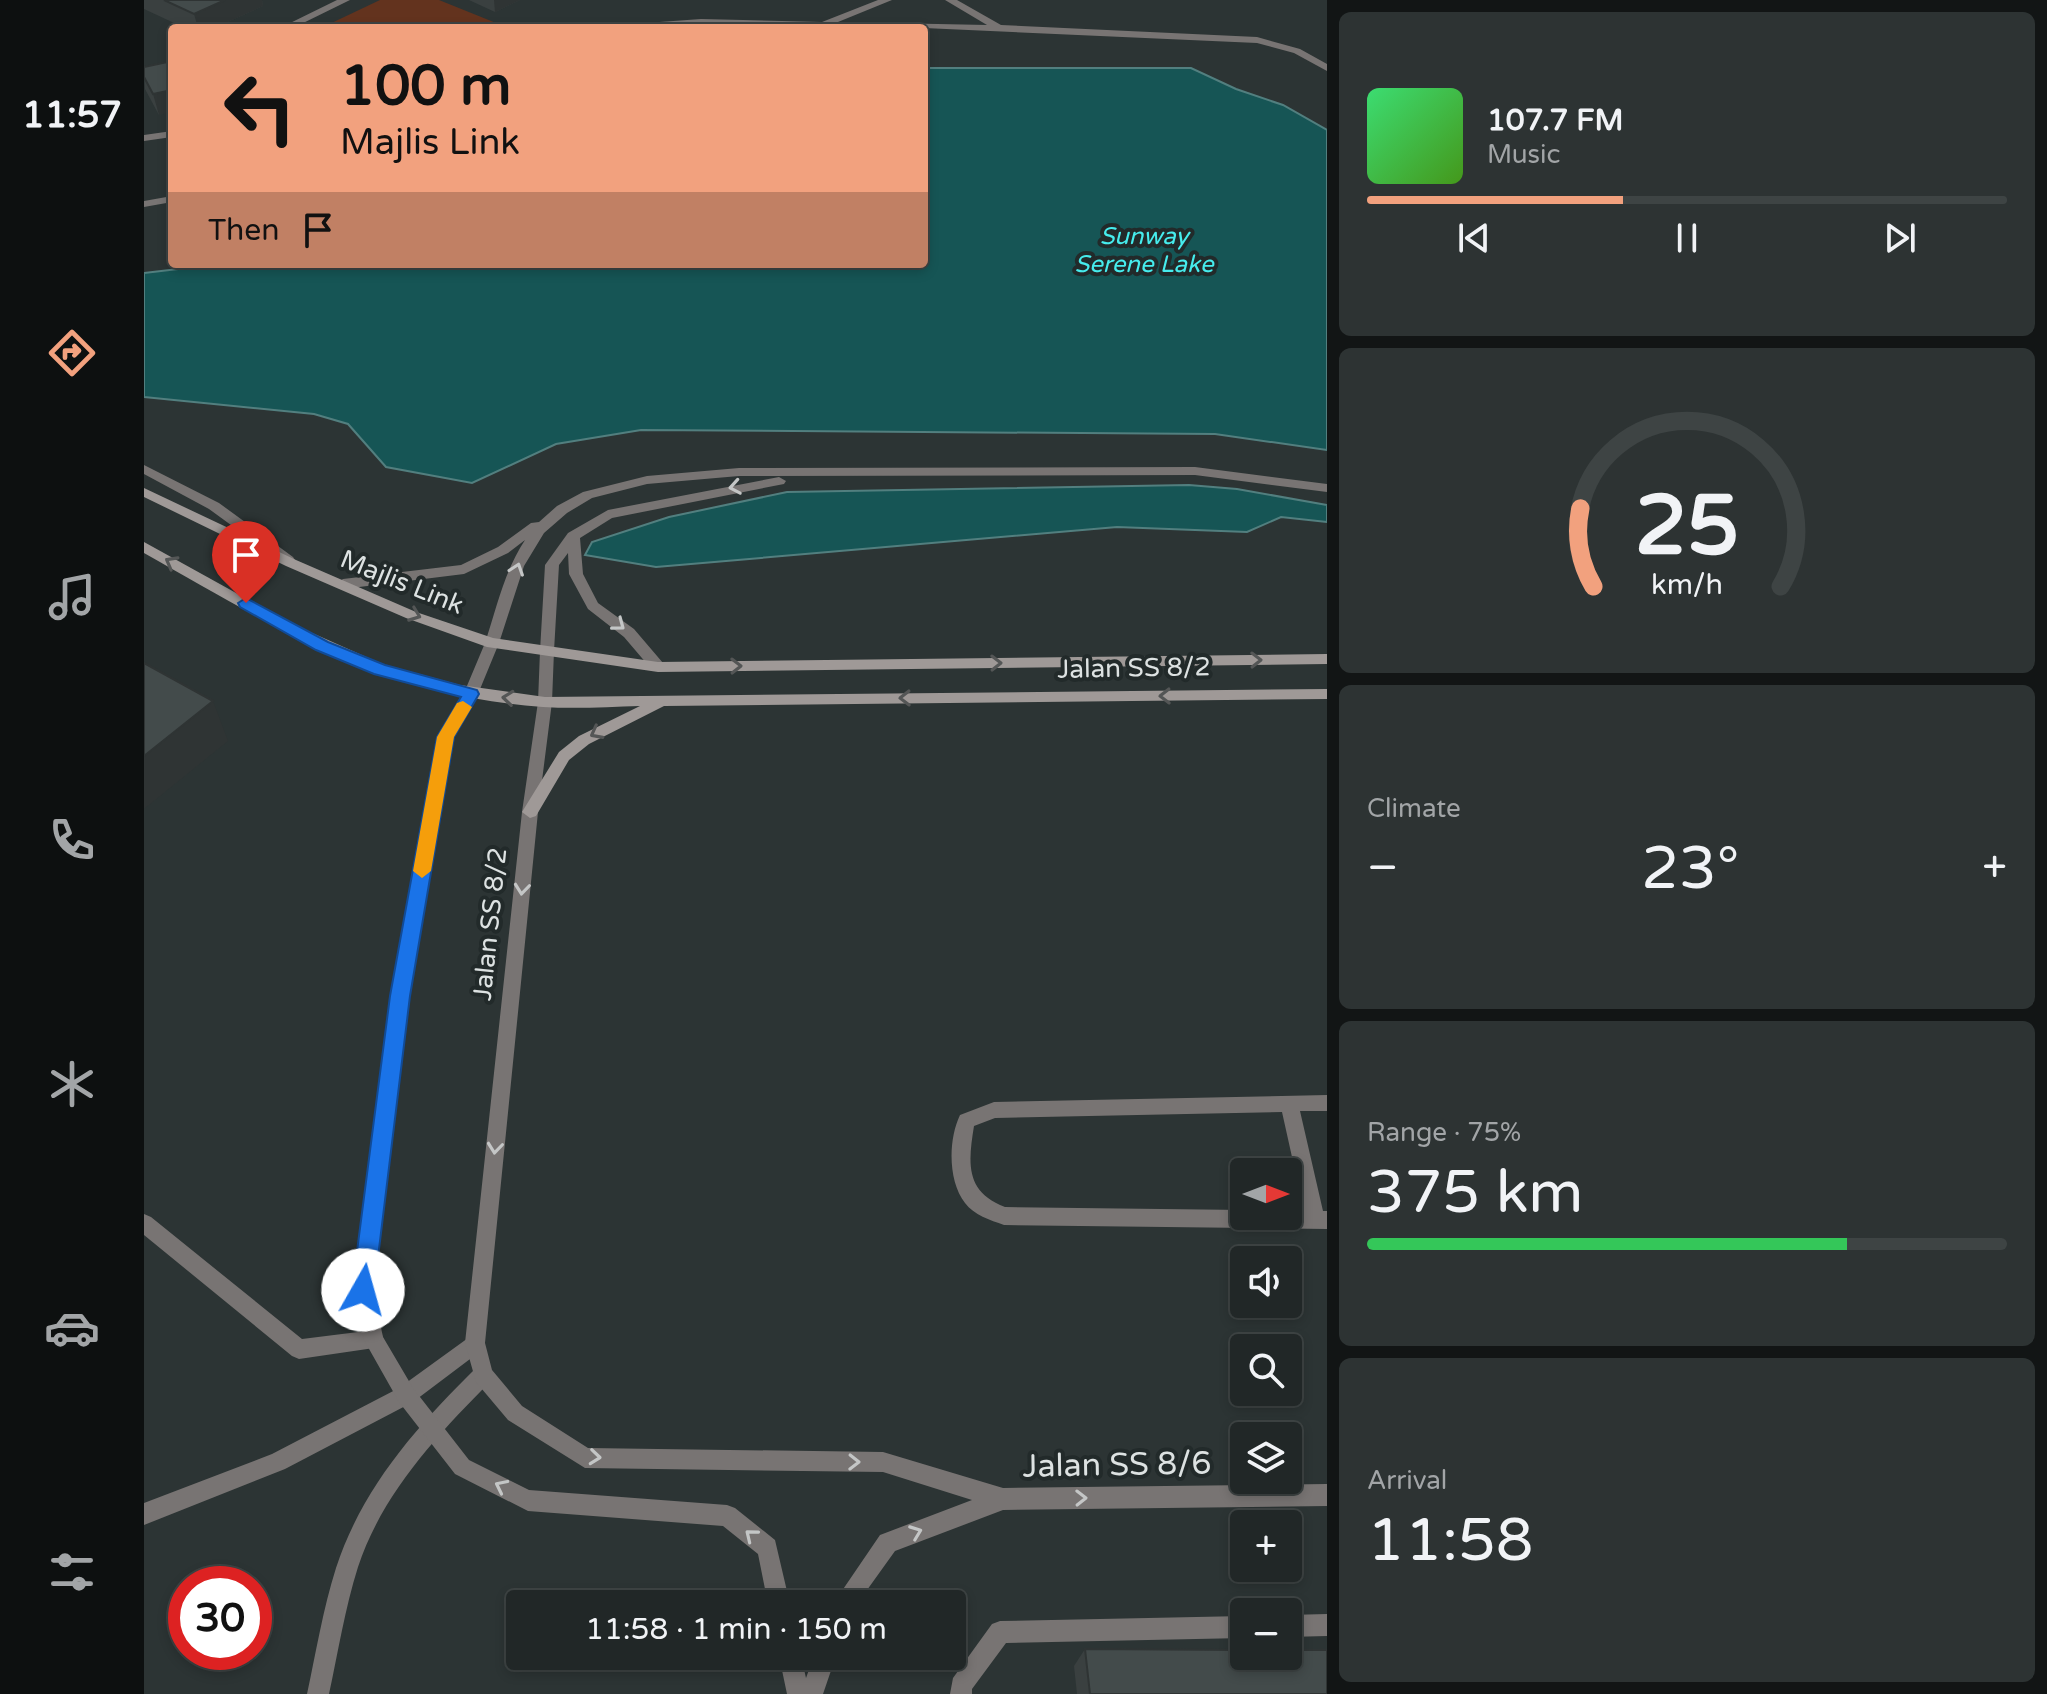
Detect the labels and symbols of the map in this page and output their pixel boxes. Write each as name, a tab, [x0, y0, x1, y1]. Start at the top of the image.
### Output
water label: Sunway Serene Lake	[1075, 222, 1215, 279]
one-way arrow	[728, 478, 742, 495]
pin	[212, 521, 280, 603]
street label: Majlis Link	[336, 543, 468, 621]
one-way arrow	[165, 556, 179, 572]
one-way arrow	[508, 563, 524, 577]
one-way arrow	[407, 605, 421, 622]
one-way arrow	[610, 616, 624, 630]
street label: Jalan SS 8/2	[1057, 651, 1211, 685]
one-way arrow	[1250, 651, 1263, 669]
one-way arrow	[990, 654, 1003, 672]
one-way arrow	[730, 657, 743, 675]
one-way arrow	[1158, 687, 1171, 705]
one-way arrow	[898, 689, 911, 707]
one-way arrow	[501, 690, 514, 707]
one-way arrow	[589, 724, 604, 739]
street label: Jalan SS 8/2	[467, 846, 513, 1002]
one-way arrow	[513, 883, 530, 896]
one-way arrow	[487, 1142, 504, 1155]
north arrow	[1230, 1158, 1302, 1230]
position arrow	[321, 1248, 405, 1332]
street label: Jalan SS 8/6	[1022, 1444, 1212, 1486]
one-way arrow	[588, 1449, 601, 1466]
one-way arrow	[848, 1453, 861, 1471]
one-way arrow	[495, 1481, 510, 1496]
one-way arrow	[1075, 1489, 1088, 1507]
one-way arrow	[908, 1525, 922, 1542]
one-way arrow	[746, 1530, 760, 1545]
speed limit sign: 30	[168, 1566, 272, 1670]

